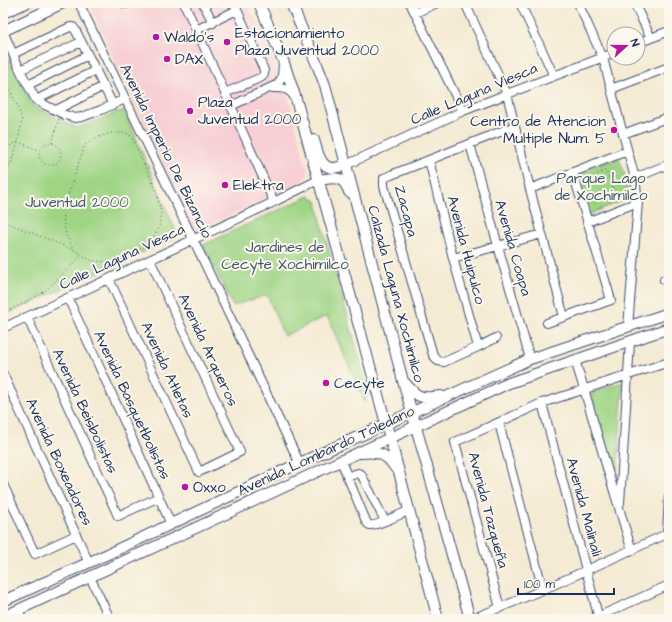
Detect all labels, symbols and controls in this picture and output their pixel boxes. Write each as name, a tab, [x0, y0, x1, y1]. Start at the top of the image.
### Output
place label: Estacionamiento Plaza Juventud 2000	[235, 23, 379, 61]
north arrow	[606, 26, 646, 66]
place label: Waldo's	[164, 27, 215, 48]
marker: Waldo's	[151, 32, 161, 42]
marker: Estacionamiento Plaza Juventud 2000	[222, 37, 232, 47]
text: N	[627, 37, 643, 49]
place label: DAX	[175, 49, 203, 70]
marker: DAX	[162, 54, 172, 64]
street label: Calle Laguna Viesca	[407, 58, 541, 131]
street label: Avenida Imperio De Bizancio	[115, 60, 218, 242]
place label: Plaza Juventud 2000	[198, 92, 302, 130]
marker: Plaza Juventud 2000	[185, 106, 195, 116]
place label: Centro de Atencion Multiple Num. 5	[470, 111, 606, 149]
marker: Centro de Atencion Multiple Num. 5	[609, 125, 619, 135]
park label: Parque Lago de Xochimilco	[555, 168, 648, 206]
place label: Elektra	[233, 175, 284, 196]
marker: Elektra	[220, 180, 230, 190]
street label: Zacapa	[389, 183, 423, 239]
park label: Juventud 2000	[25, 192, 129, 213]
street label: Avenida Huipulco	[441, 193, 491, 307]
street label: Avenida Coapa	[489, 197, 537, 299]
street label: Calzada Laguna Xochimilco	[361, 203, 430, 386]
street label: Calle Laguna Viesca	[56, 219, 189, 296]
park label: Jardines de Cecyte Xochimilco	[221, 237, 349, 276]
street label: Avenida Arqueros	[173, 290, 244, 410]
street label: Avenida Atletas	[136, 318, 199, 422]
street label: Avenida Basquetbolistas	[88, 327, 176, 483]
street label: Avenida Beisbolistas	[47, 345, 123, 477]
place label: Cecyte	[334, 373, 385, 395]
marker: Cecyte	[321, 378, 331, 388]
street label: Avenida Boxeadores	[20, 395, 98, 530]
street label: Avenida Lombardo Toledano	[234, 400, 418, 501]
street label: Avenida Tazqueña	[462, 450, 514, 571]
street label: Avenida Malinali	[561, 455, 607, 559]
place label: Oxxo	[193, 477, 226, 498]
marker: Oxxo	[180, 482, 190, 492]
scale bar	[518, 570, 614, 596]
text: 100 m	[524, 576, 555, 593]

